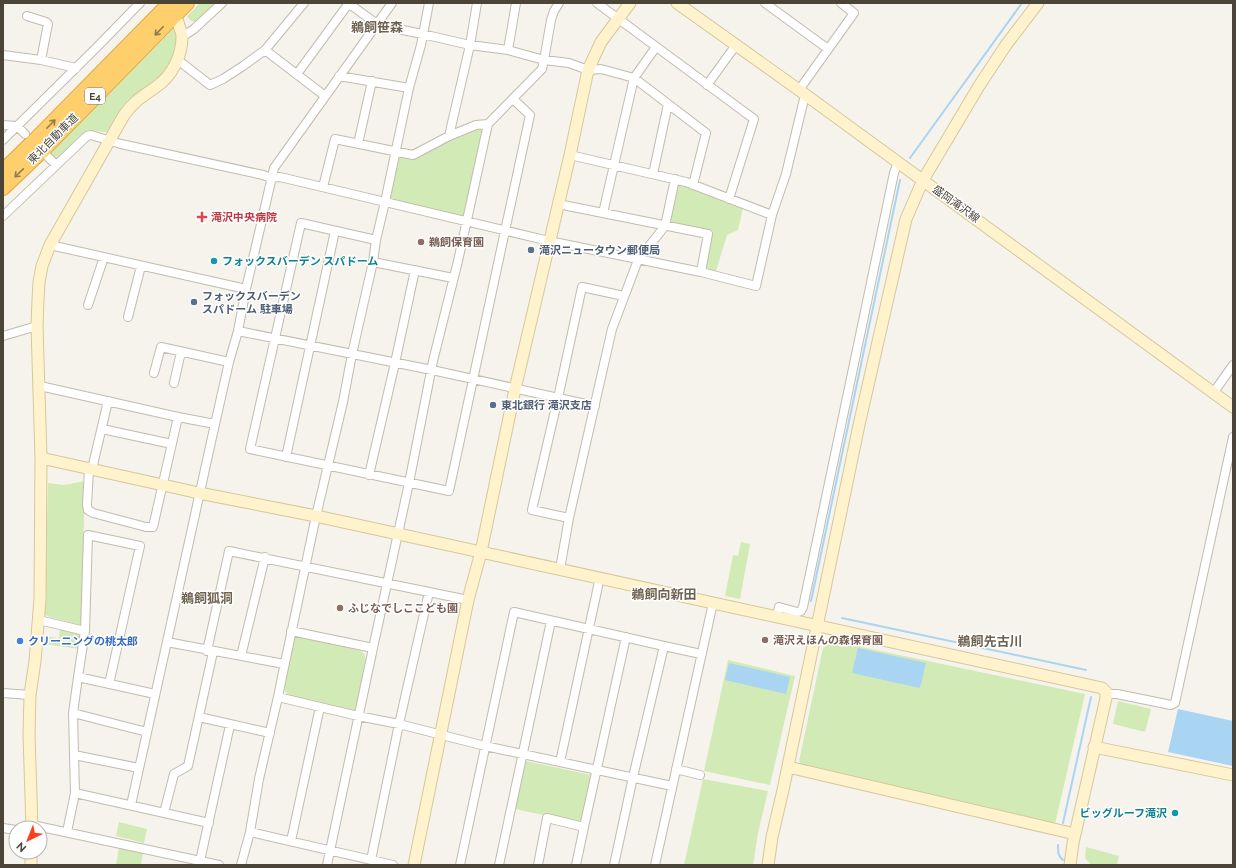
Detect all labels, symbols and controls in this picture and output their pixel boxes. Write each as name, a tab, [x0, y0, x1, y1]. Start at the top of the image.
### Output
district label: 鵜飼笹森	[351, 20, 403, 35]
one-way arrow	[154, 26, 164, 36]
road number: E4	[85, 88, 105, 104]
street label: 東北自動車道	[25, 111, 81, 167]
one-way arrow	[46, 119, 56, 129]
one-way arrow	[14, 168, 24, 178]
street label: 盛岡滝沢線	[930, 183, 982, 225]
marker: 滝沢中央病院	[196, 211, 208, 223]
place label: 滝沢中央病院	[211, 211, 277, 224]
place label: 鵜飼保育園	[428, 236, 484, 249]
marker: 鵜飼保育園	[416, 237, 426, 247]
place label: 滝沢ニュータウン郵便局	[539, 244, 660, 257]
marker: 滝沢ニュータウン郵便局	[526, 245, 536, 255]
place label: フォックスバーデン スパドーム	[222, 255, 378, 268]
marker: フォックスバーデン スパドーム	[209, 256, 219, 266]
place label: フォックスバーデン スパドーム 駐車場	[202, 290, 301, 316]
marker: フォックスバーデン スパドーム 駐車場	[189, 297, 199, 307]
place label: 東北銀行 滝沢支店	[501, 399, 592, 412]
marker: 東北銀行 滝沢支店	[488, 400, 498, 410]
district label: 鵜飼向新田	[631, 587, 697, 602]
district label: 鵜飼狐洞	[181, 591, 233, 606]
place label: ふじなでしここども園	[348, 602, 458, 615]
marker: ふじなでしここども園	[335, 603, 345, 613]
place label: 滝沢えほんの森保育園	[773, 634, 883, 647]
district label: 鵜飼先古川	[957, 634, 1023, 649]
place label: クリーニングの桃太郎	[28, 635, 138, 648]
marker: 滝沢えほんの森保育園	[760, 635, 770, 645]
marker: クリーニングの桃太郎	[15, 636, 25, 646]
place label: ビッグルーフ滝沢	[1080, 807, 1167, 820]
marker: ビッグルーフ滝沢	[1170, 808, 1180, 818]
north arrow	[8, 820, 48, 860]
text: N	[14, 839, 29, 855]

